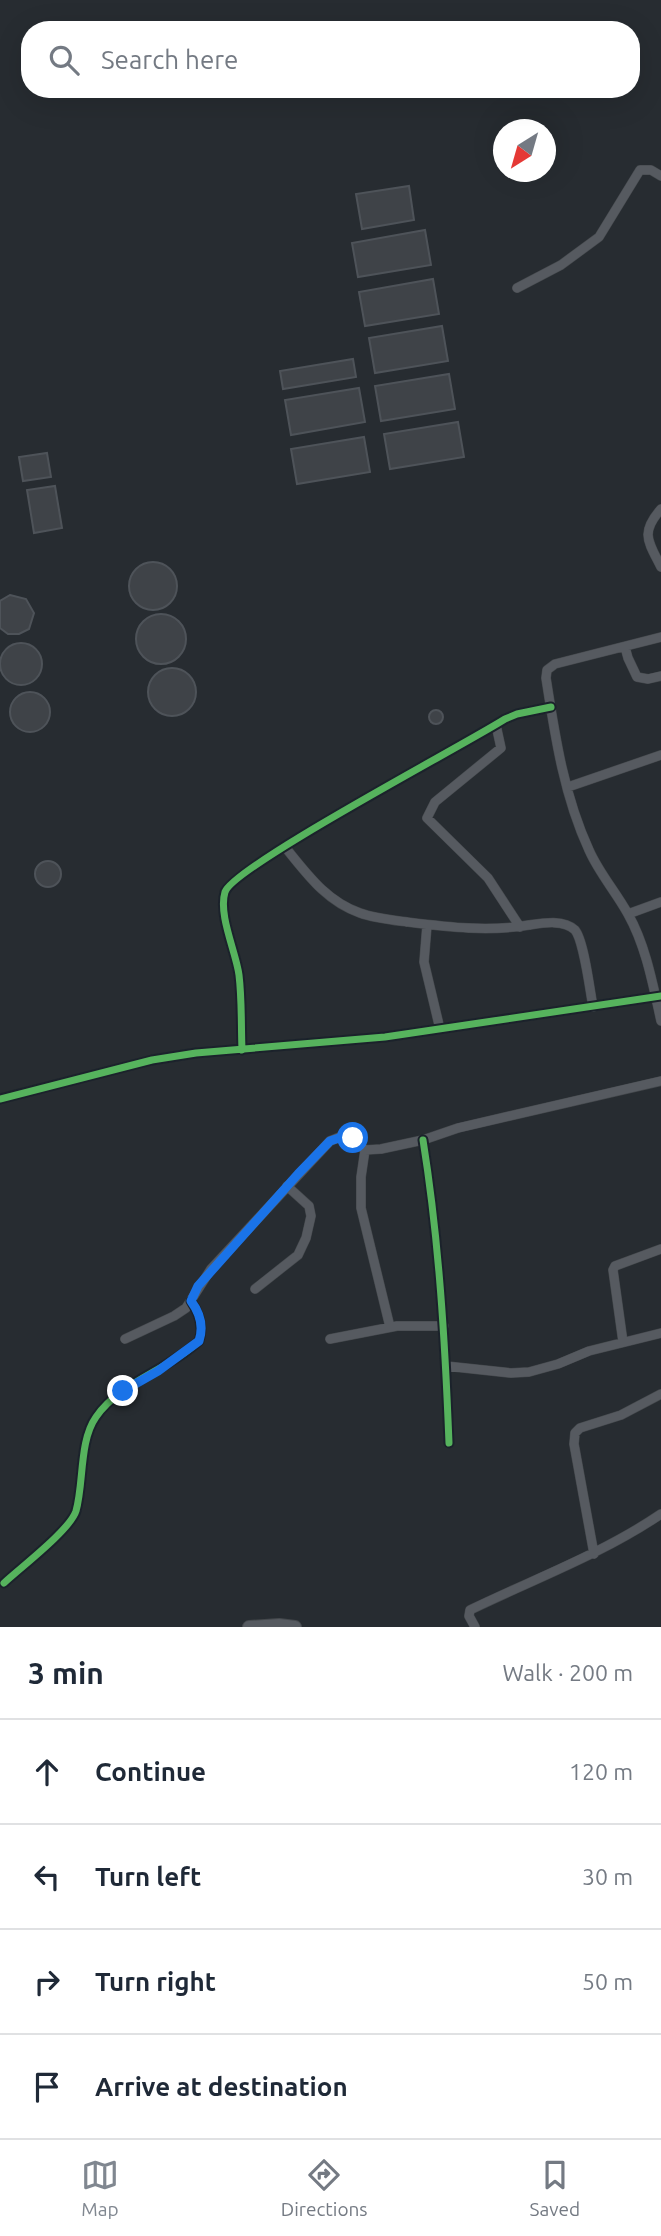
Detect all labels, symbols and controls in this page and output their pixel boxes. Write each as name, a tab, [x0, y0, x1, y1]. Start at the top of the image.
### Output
search box	[21, 21, 640, 98]
icon: search	[45, 41, 83, 79]
text: Search here	[101, 45, 238, 74]
north arrow	[493, 119, 556, 182]
route start	[337, 1122, 368, 1153]
route end	[107, 1375, 138, 1406]
text: 3 min	[28, 1656, 104, 1690]
text: Walk · 200 m	[502, 1660, 633, 1685]
icon: ahead	[28, 1753, 66, 1791]
text: Continue	[95, 1757, 206, 1786]
text: 120 m	[569, 1759, 633, 1784]
icon: left	[28, 1858, 66, 1896]
text: Turn left	[95, 1862, 201, 1891]
text: 30 m	[582, 1864, 633, 1889]
icon: right	[28, 1963, 66, 2001]
text: Turn right	[95, 1967, 216, 1996]
text: 50 m	[582, 1969, 633, 1994]
icon: arrive	[28, 2068, 66, 2106]
text: Arrive at destination	[95, 2072, 348, 2101]
tab: Map	[81, 2156, 119, 2220]
tab: Directions	[281, 2156, 368, 2220]
tab: Saved	[529, 2156, 580, 2220]

